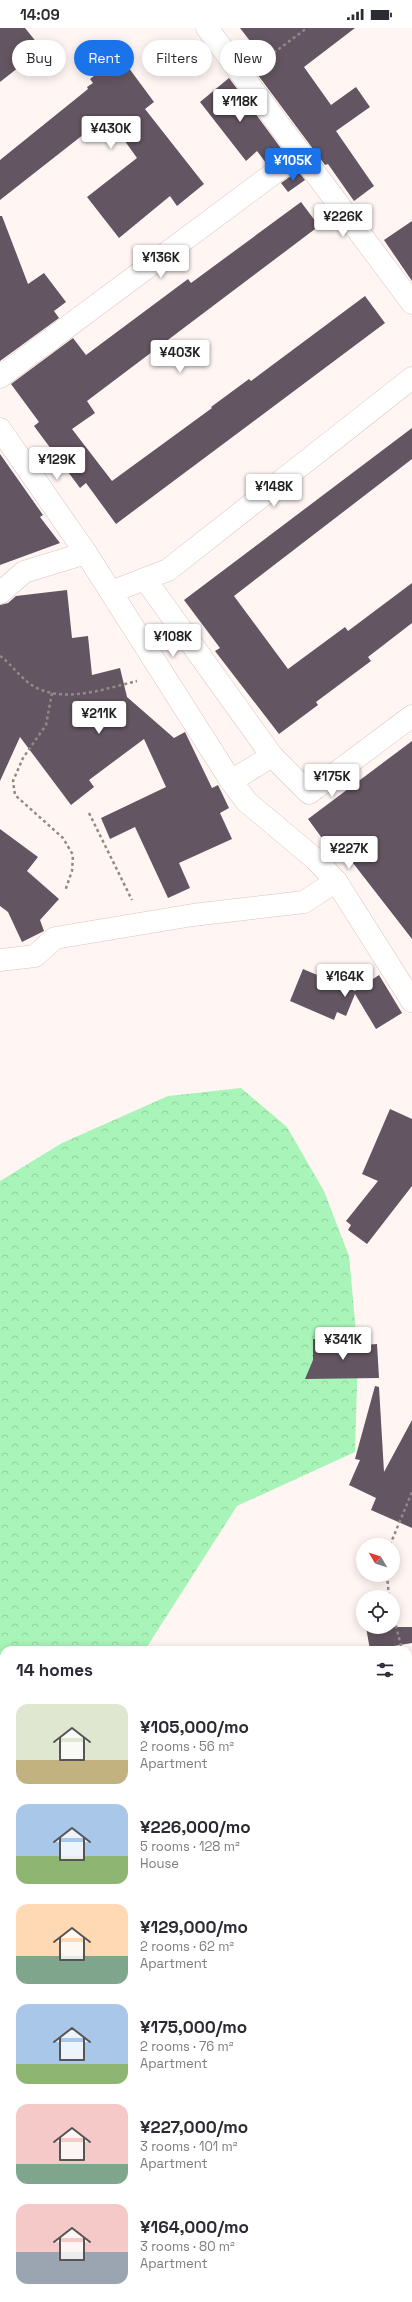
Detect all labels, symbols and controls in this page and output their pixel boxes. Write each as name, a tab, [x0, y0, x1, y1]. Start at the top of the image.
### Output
text: 14:09	[20, 5, 60, 24]
chip: Buy	[12, 40, 66, 76]
chip: Rent	[74, 40, 134, 76]
chip: Filters	[142, 40, 212, 76]
chip: New	[220, 40, 276, 76]
pin: ¥118K	[212, 89, 268, 123]
text: ¥118K	[222, 93, 258, 110]
pin: ¥430K	[83, 116, 139, 150]
text: ¥430K	[91, 120, 131, 137]
pin: ¥105K	[265, 148, 321, 182]
text: ¥105K	[274, 152, 312, 169]
pin: ¥226K	[315, 204, 371, 238]
text: ¥226K	[323, 208, 363, 225]
pin: ¥136K	[133, 245, 189, 279]
text: ¥136K	[142, 249, 180, 266]
pin: ¥403K	[152, 340, 208, 374]
text: ¥403K	[160, 344, 200, 361]
pin: ¥129K	[29, 447, 85, 481]
text: ¥129K	[38, 451, 76, 468]
pin: ¥148K	[246, 474, 302, 508]
text: ¥148K	[255, 478, 293, 495]
pin: ¥108K	[145, 624, 201, 658]
text: ¥108K	[154, 628, 192, 645]
pin: ¥211K	[71, 701, 127, 735]
text: ¥211K	[81, 705, 117, 722]
pin: ¥175K	[304, 764, 360, 798]
text: ¥175K	[313, 768, 351, 785]
pin: ¥227K	[321, 836, 377, 870]
text: ¥227K	[330, 840, 368, 857]
pin: ¥164K	[317, 964, 373, 998]
text: ¥164K	[326, 968, 364, 985]
pin: ¥341K	[315, 1327, 371, 1361]
text: ¥341K	[324, 1331, 362, 1348]
north arrow	[356, 1538, 400, 1582]
map controls	[356, 1538, 400, 1634]
button: locate	[356, 1590, 400, 1634]
text: 14 homes	[16, 1659, 93, 1681]
icon: filters	[374, 1659, 396, 1681]
text: ¥105,000/mo	[140, 1716, 249, 1738]
icon: home	[48, 1720, 96, 1768]
text: 2 rooms · 56 m²	[140, 1738, 234, 1755]
text: Apartment	[140, 1755, 208, 1772]
text: ¥226,000/mo	[140, 1816, 251, 1838]
icon: home	[48, 1820, 96, 1868]
text: 5 rooms · 128 m²	[140, 1838, 240, 1855]
text: House	[140, 1855, 179, 1872]
text: ¥129,000/mo	[140, 1916, 248, 1938]
icon: home	[48, 1920, 96, 1968]
text: 2 rooms · 62 m²	[140, 1938, 234, 1955]
text: Apartment	[140, 1955, 208, 1972]
text: ¥175,000/mo	[140, 2016, 247, 2038]
icon: home	[48, 2020, 96, 2068]
text: 2 rooms · 76 m²	[140, 2038, 234, 2055]
text: Apartment	[140, 2055, 208, 2072]
text: ¥227,000/mo	[140, 2116, 248, 2138]
icon: home	[48, 2120, 96, 2168]
text: 3 rooms · 101 m²	[140, 2138, 238, 2155]
text: Apartment	[140, 2155, 208, 2172]
text: ¥164,000/mo	[140, 2216, 249, 2238]
icon: home	[48, 2220, 96, 2268]
text: 3 rooms · 80 m²	[140, 2238, 235, 2255]
text: Apartment	[140, 2255, 208, 2272]

